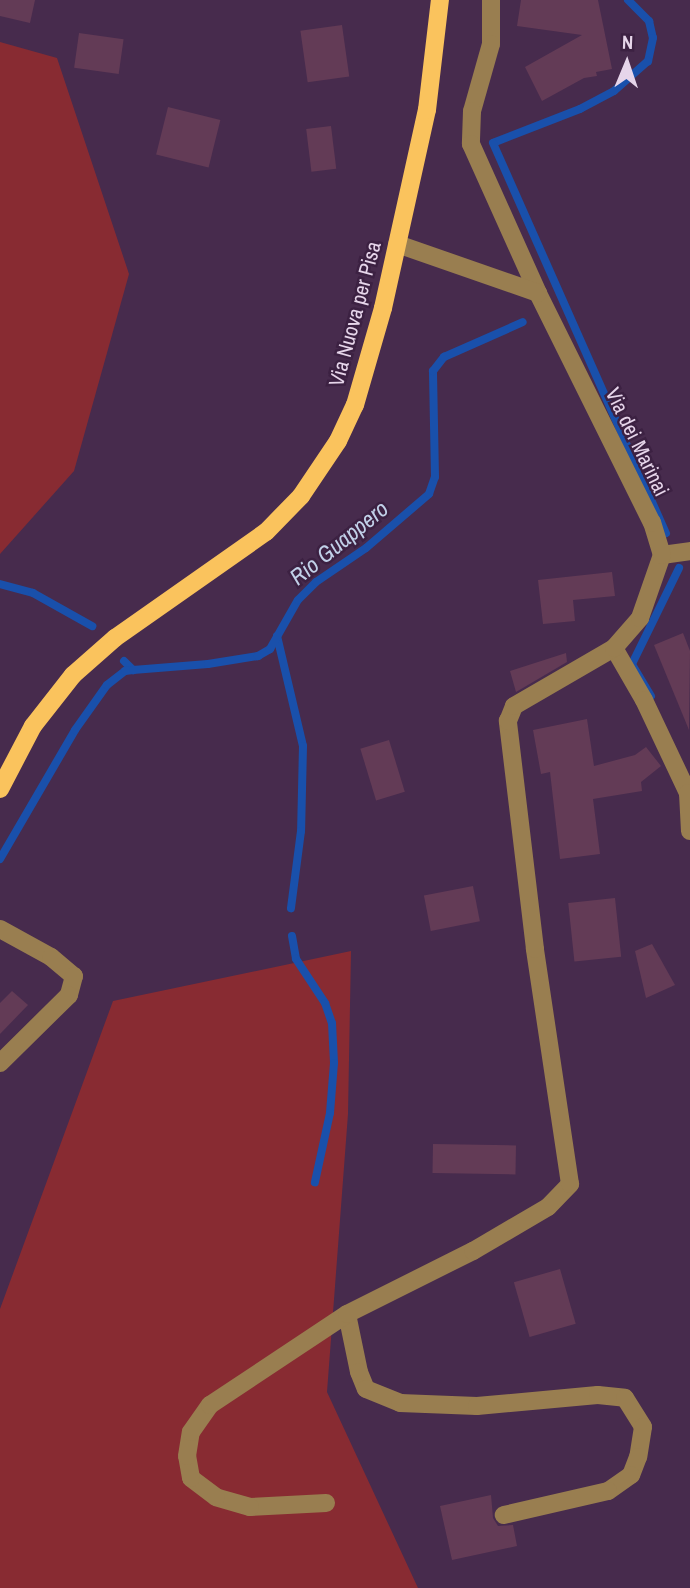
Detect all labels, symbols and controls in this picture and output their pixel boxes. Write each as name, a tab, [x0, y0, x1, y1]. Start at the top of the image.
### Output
north arrow	[592, 28, 662, 98]
text: N	[622, 29, 634, 55]
street label: Via Nuova per Pisa	[324, 239, 386, 389]
street label: Via dei Marinai	[600, 384, 674, 500]
water label: Rio Guappero	[284, 495, 394, 591]

